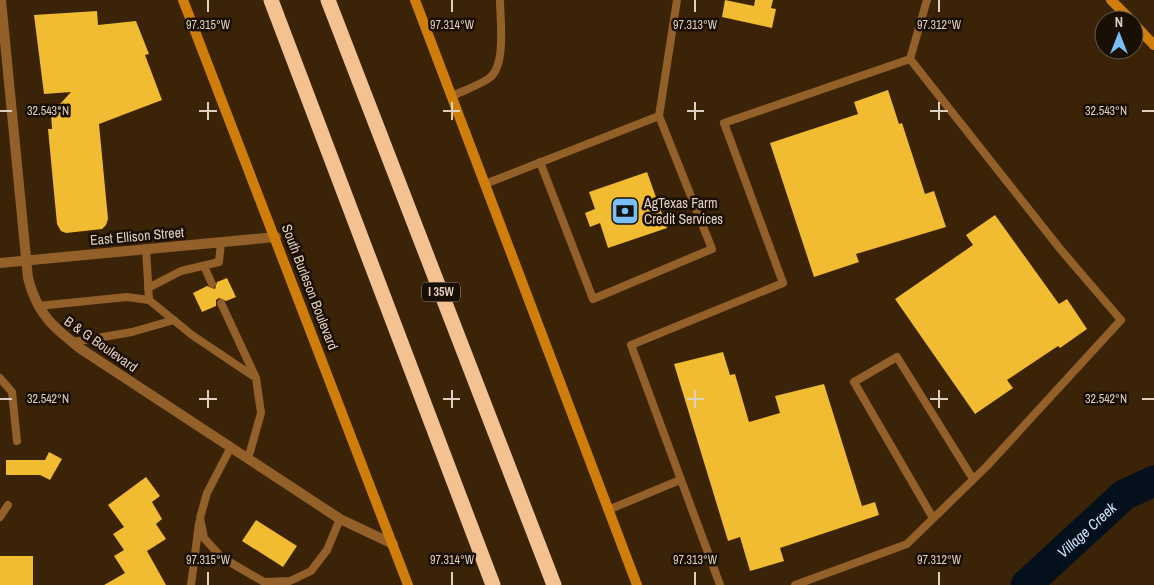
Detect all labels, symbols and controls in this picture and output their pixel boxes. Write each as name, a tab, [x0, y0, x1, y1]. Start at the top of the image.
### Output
north arrow	[1094, 10, 1144, 60]
text: N	[1115, 13, 1123, 31]
text: 97.315°W	[186, 17, 231, 33]
text: 97.314°W	[430, 17, 475, 33]
text: 97.313°W	[673, 17, 718, 33]
text: 97.312°W	[917, 17, 962, 33]
text: 32.543°N	[27, 103, 69, 119]
text: 32.543°N	[1085, 103, 1127, 119]
place label: AgTexas Farm Credit Services	[643, 194, 723, 228]
bank icon: AgTexas Farm Credit Services	[610, 196, 640, 226]
street label: South Burleson Boulevard	[278, 222, 342, 352]
street label: East Ellison Street	[89, 223, 185, 249]
road number: I 35W	[422, 282, 460, 302]
street label: B & G Boulevard	[61, 312, 141, 376]
text: 32.542°N	[27, 391, 69, 407]
text: 32.542°N	[1085, 391, 1127, 407]
water label: Village Creek	[1052, 496, 1121, 562]
text: 97.315°W	[186, 552, 231, 568]
text: 97.314°W	[430, 552, 475, 568]
text: 97.313°W	[673, 552, 718, 568]
text: 97.312°W	[917, 552, 962, 568]

